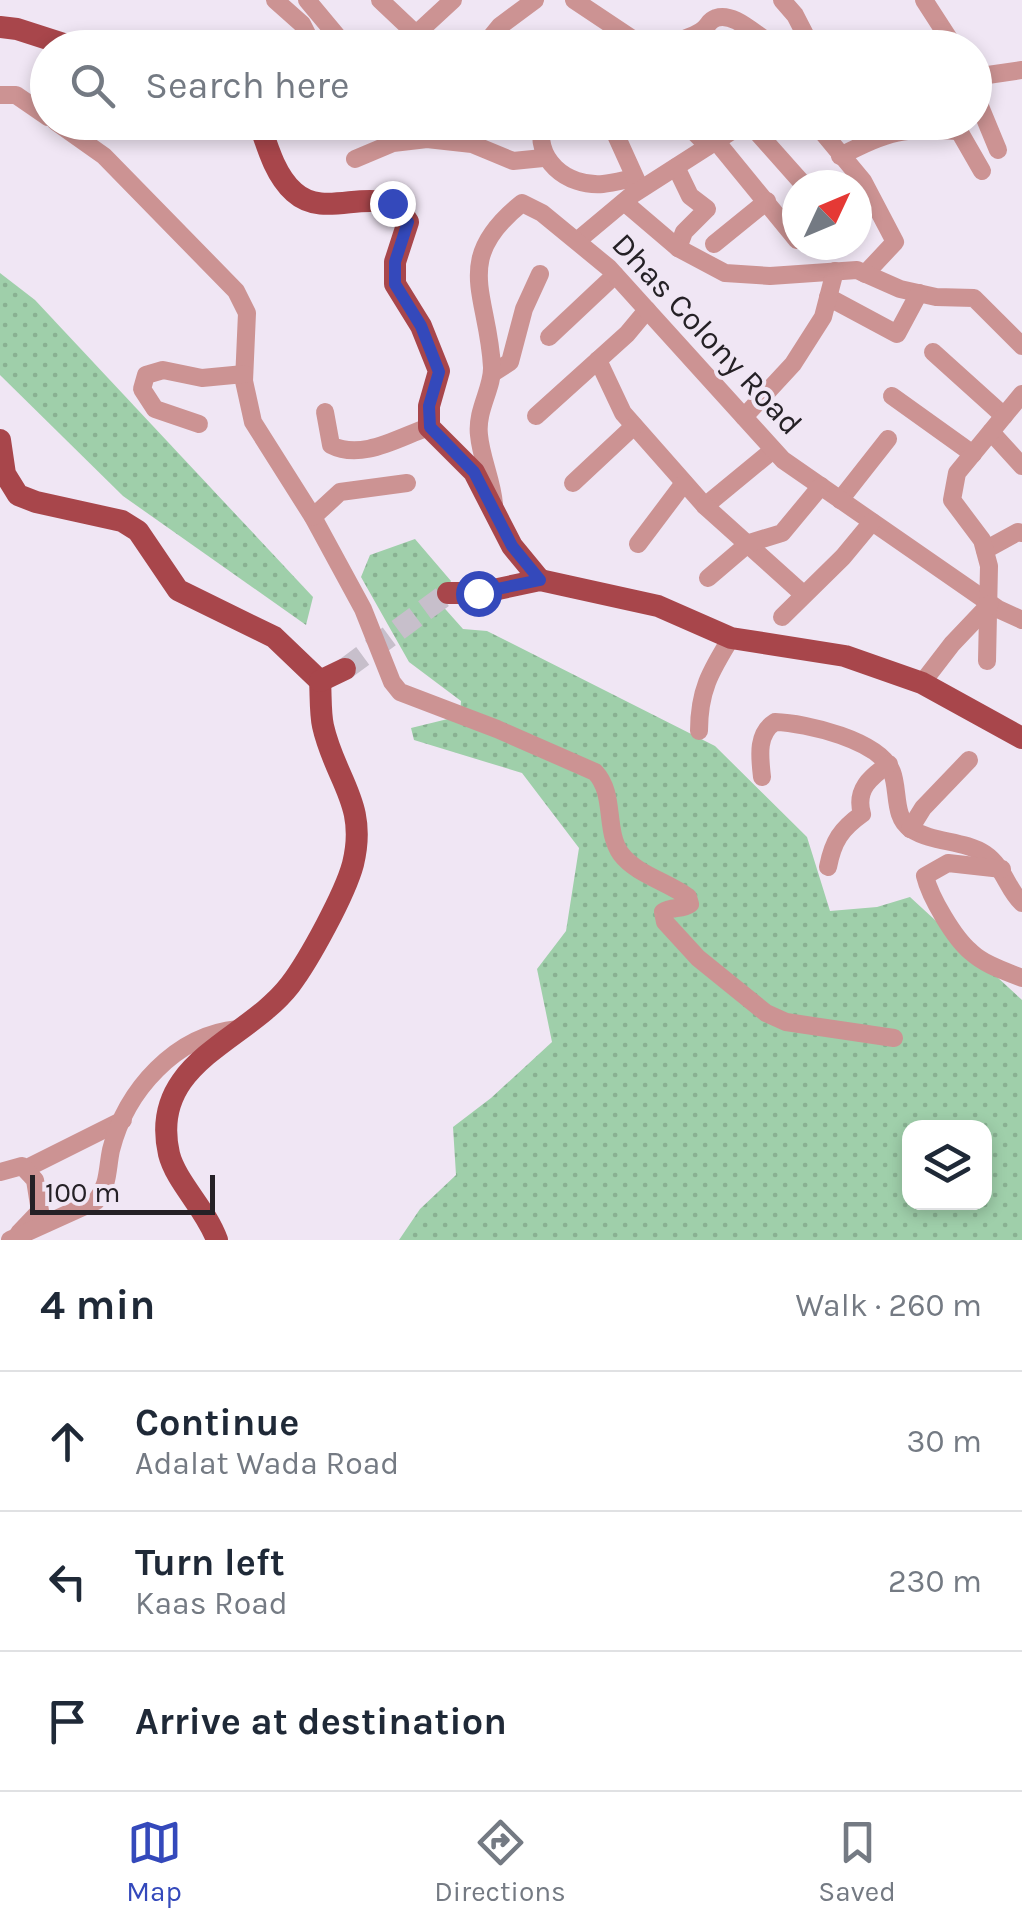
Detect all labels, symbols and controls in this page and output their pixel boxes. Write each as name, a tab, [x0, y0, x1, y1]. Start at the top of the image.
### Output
search box	[30, 30, 992, 140]
icon: search	[65, 58, 120, 113]
text: Search here	[145, 63, 349, 108]
north arrow	[782, 170, 872, 260]
route end	[370, 181, 416, 227]
street label: Dhas Colony Road	[604, 226, 810, 442]
route start	[456, 571, 502, 617]
map controls	[902, 1120, 992, 1210]
button: layers	[902, 1120, 992, 1210]
scale bar	[30, 1170, 215, 1214]
text: 100 m	[45, 1176, 120, 1209]
text: 4 min	[40, 1280, 155, 1330]
text: Walk · 260 m	[796, 1287, 982, 1324]
text: Continue	[135, 1400, 299, 1445]
icon: ahead	[40, 1414, 95, 1469]
text: 30 m	[907, 1423, 982, 1460]
text: Adalat Wada Road	[135, 1445, 399, 1482]
text: Turn left	[135, 1540, 285, 1585]
icon: left	[40, 1554, 95, 1609]
text: 230 m	[888, 1563, 982, 1600]
text: Kaas Road	[135, 1585, 288, 1622]
icon: arrive	[40, 1694, 95, 1749]
text: Arrive at destination	[135, 1699, 507, 1744]
tab: Map	[126, 1815, 182, 1908]
tab: Directions	[434, 1815, 566, 1908]
tab: Saved	[818, 1815, 896, 1908]

